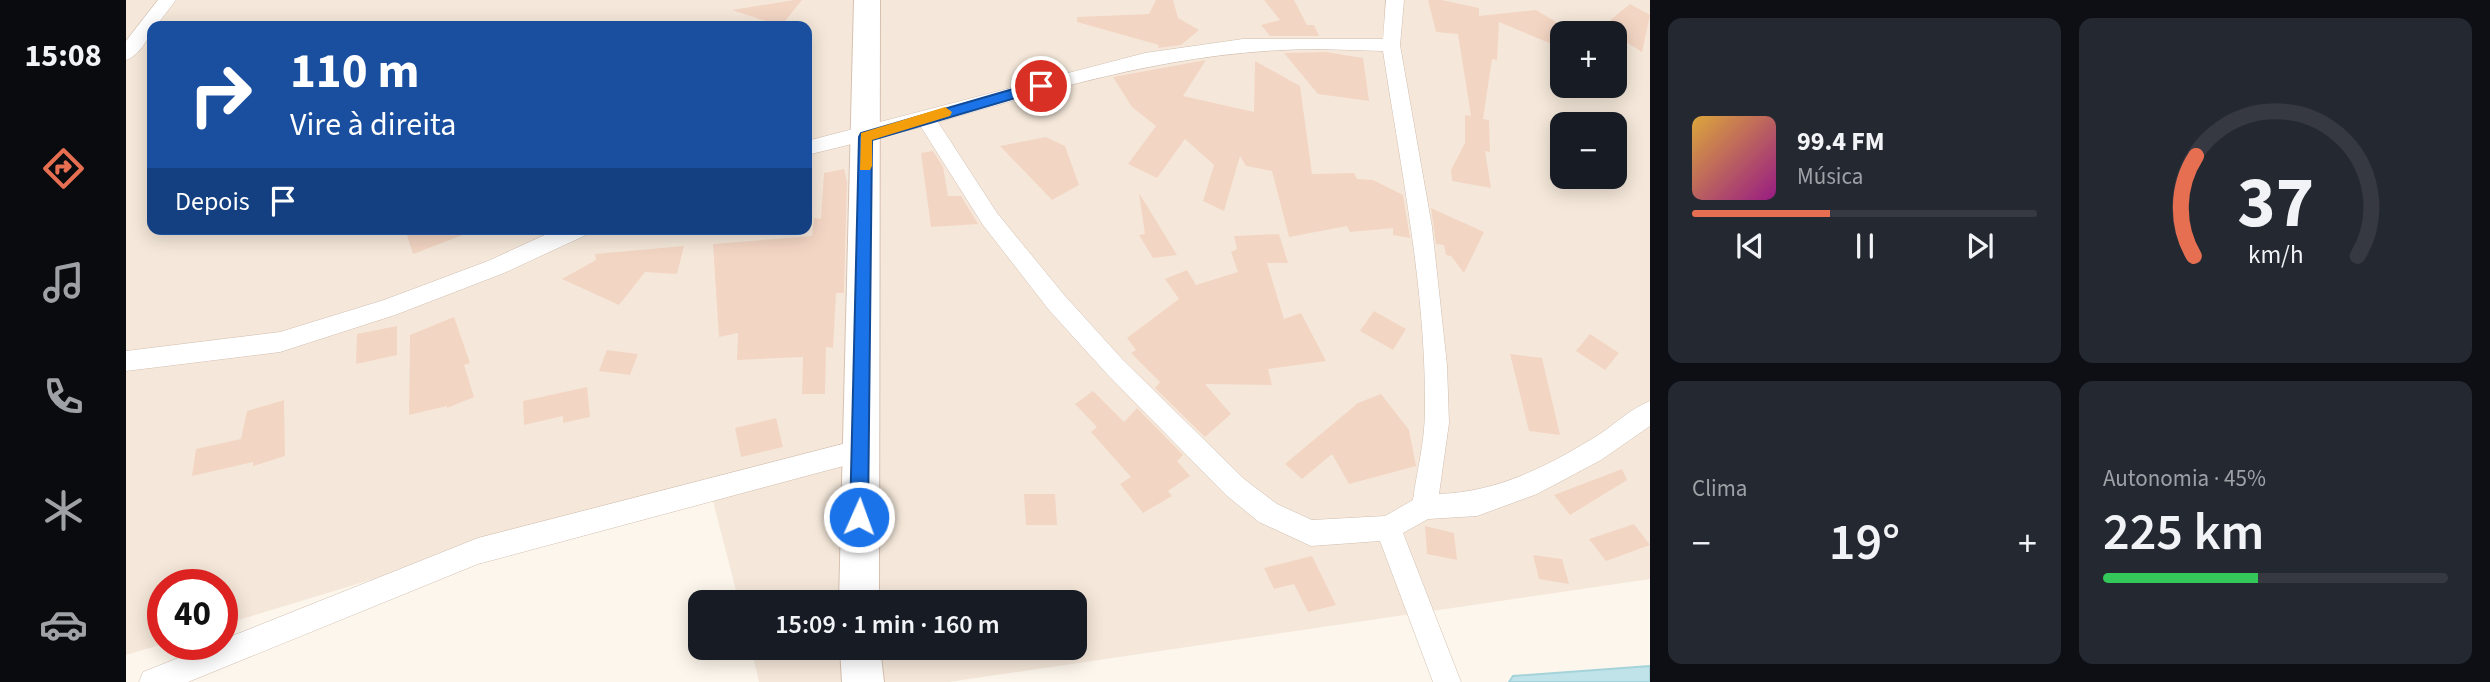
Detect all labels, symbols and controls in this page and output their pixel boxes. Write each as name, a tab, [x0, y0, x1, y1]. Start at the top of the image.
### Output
map controls	[1550, 21, 1627, 189]
button: +	[1550, 21, 1627, 98]
text: 15:08	[24, 33, 102, 79]
text: 110 m	[290, 37, 419, 107]
icon: right	[175, 49, 266, 140]
pin	[1011, 56, 1071, 116]
icon: arrive	[1022, 67, 1060, 105]
text: Vire à direita	[290, 102, 456, 148]
button: −	[1550, 112, 1627, 189]
text: 99.4 FM	[1797, 123, 1885, 160]
icon: directions	[39, 144, 88, 193]
text: 37	[2237, 152, 2314, 256]
text: Música	[1797, 160, 1863, 193]
icon: arrive	[264, 182, 302, 220]
text: Depois	[175, 183, 250, 220]
icon: previous	[1731, 227, 1769, 265]
icon: pause	[1846, 227, 1884, 265]
icon: next	[1961, 227, 1999, 265]
text: km/h	[2248, 237, 2303, 273]
icon: music	[39, 258, 88, 307]
icon: phone	[39, 372, 88, 421]
text: Autonomia · 45%	[2103, 462, 2266, 495]
text: Clima	[1692, 472, 1747, 505]
position arrow	[822, 480, 896, 554]
icon: climate	[39, 486, 88, 535]
text: 225 km	[2103, 496, 2264, 570]
text: 19°	[1829, 506, 1900, 580]
text: −	[1692, 517, 1711, 571]
text: +	[2018, 517, 2037, 571]
speed limit sign: 40	[147, 569, 238, 660]
icon: car	[39, 600, 88, 649]
text: 15:09 · 1 min · 160 m	[775, 606, 1000, 643]

